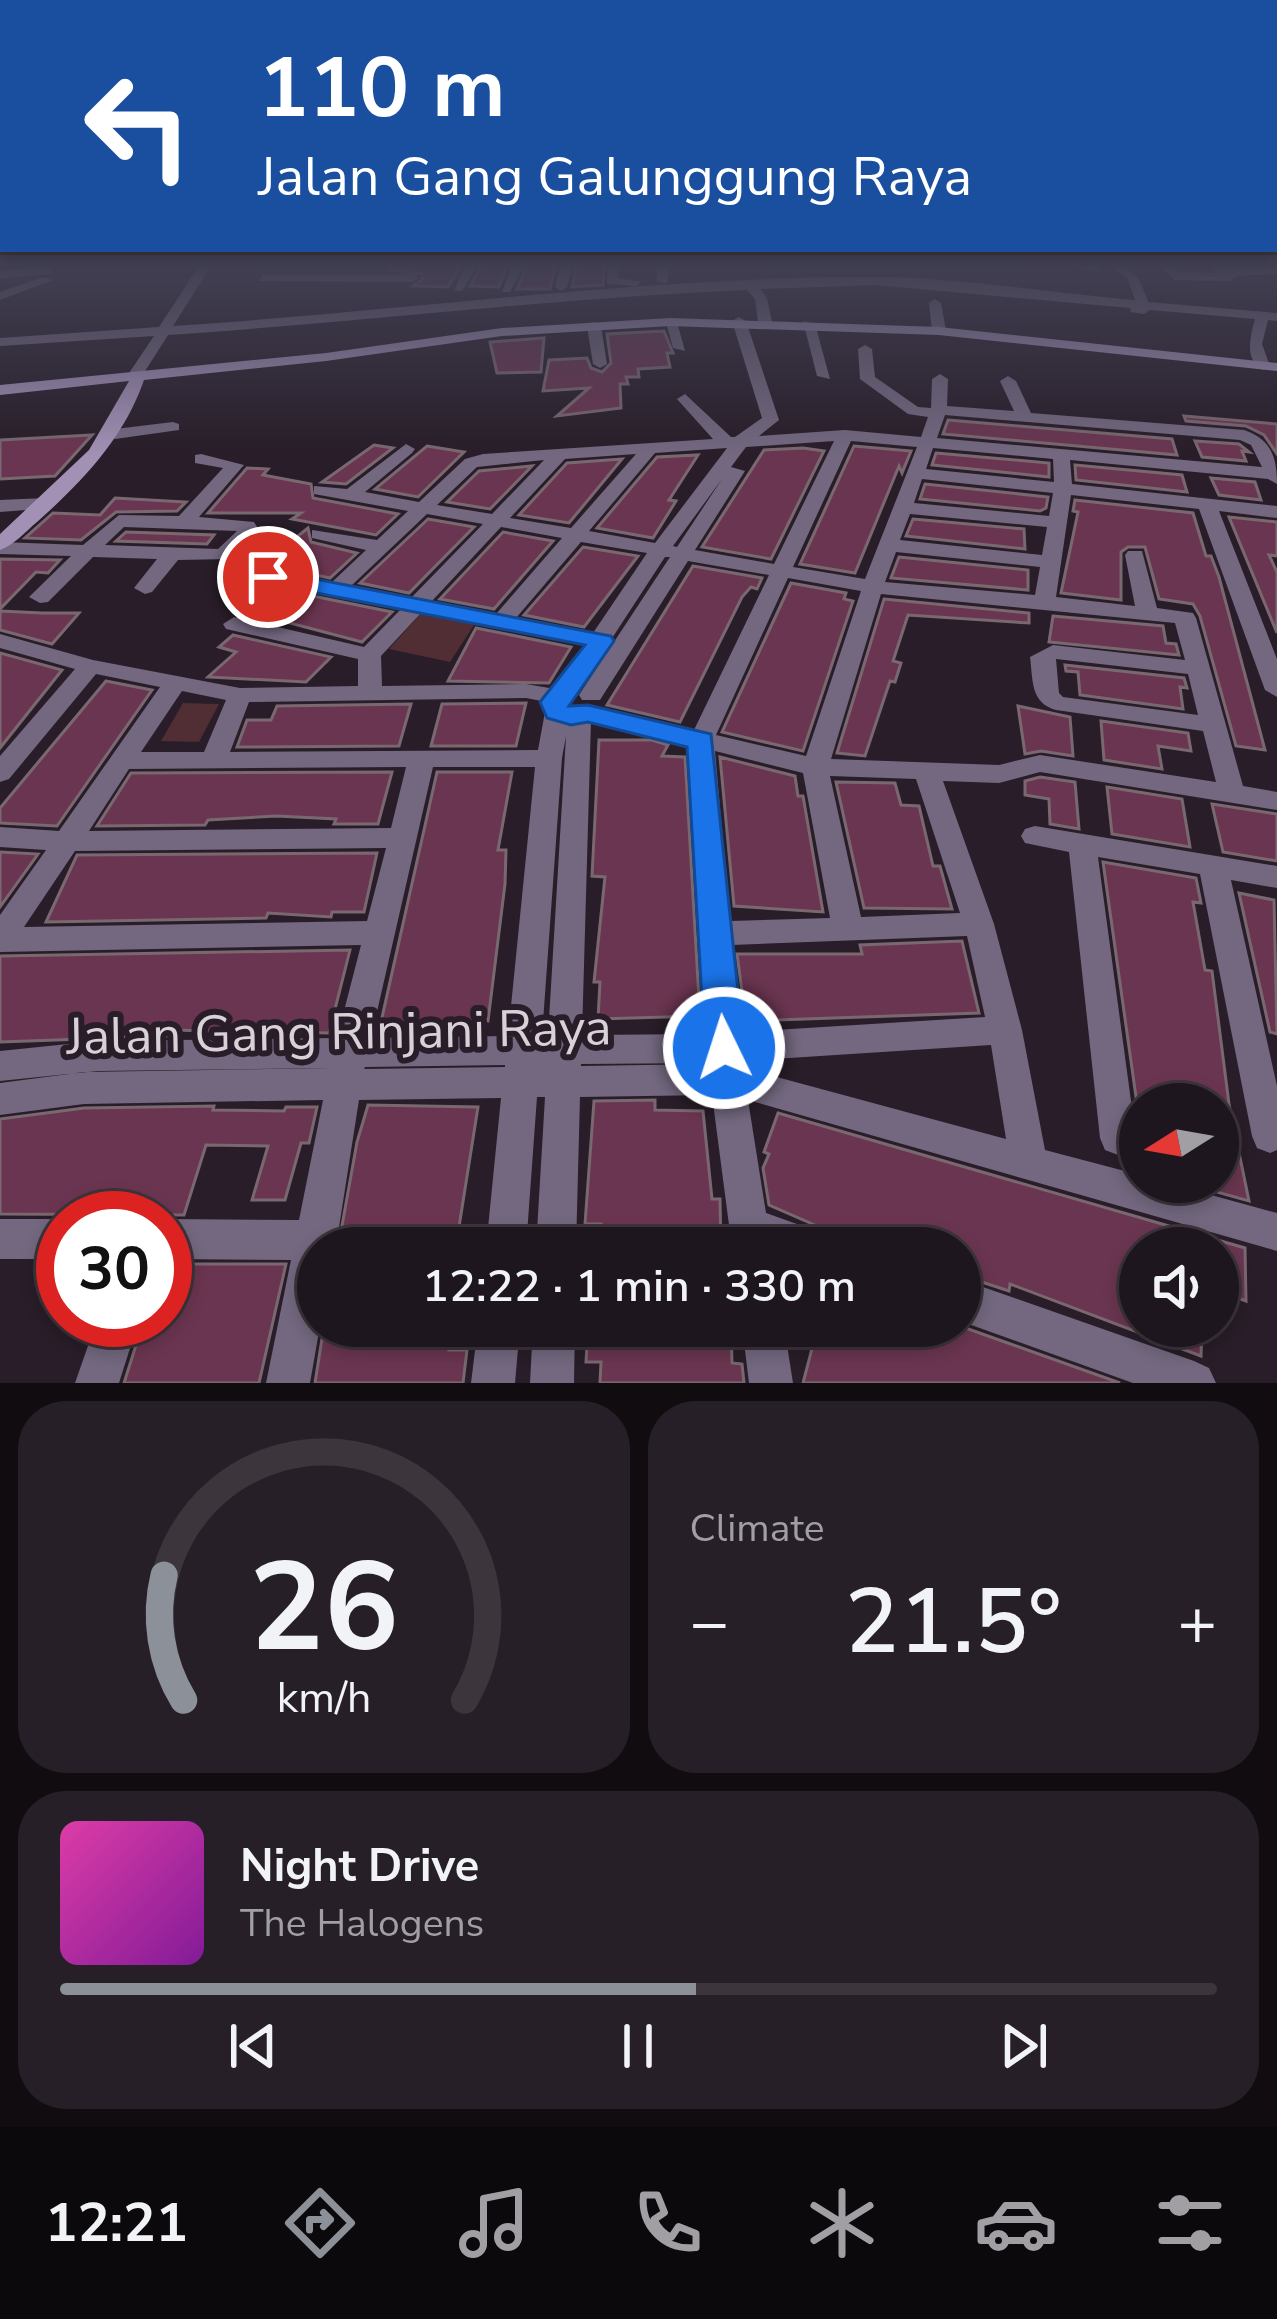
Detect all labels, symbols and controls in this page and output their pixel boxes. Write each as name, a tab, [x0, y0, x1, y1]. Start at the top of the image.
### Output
text: 110 m	[258, 31, 506, 146]
icon: left	[60, 48, 216, 204]
text: Jalan Gang Galunggung Raya	[258, 140, 972, 214]
pin	[217, 526, 319, 628]
icon: arrive	[235, 544, 301, 610]
position arrow	[661, 985, 787, 1111]
street label: Jalan Gang Rinjani Raya	[65, 992, 612, 1072]
north arrow	[1119, 1083, 1239, 1203]
map controls	[1119, 1083, 1239, 1347]
speed limit sign: 30	[36, 1191, 192, 1347]
button: sound	[1119, 1227, 1239, 1347]
text: 12:22 · 1 min · 330 m	[422, 1256, 856, 1317]
text: Climate	[690, 1502, 825, 1555]
text: 26	[249, 1523, 399, 1693]
text: 21.5°	[845, 1561, 1062, 1684]
text: −	[690, 1578, 729, 1668]
text: +	[1177, 1578, 1217, 1668]
text: km/h	[276, 1669, 371, 1727]
text: Night Drive	[240, 1836, 479, 1897]
text: The Halogens	[240, 1897, 484, 1950]
icon: previous	[220, 2013, 286, 2079]
icon: pause	[605, 2013, 671, 2079]
icon: next	[991, 2013, 1057, 2079]
icon: directions	[278, 2181, 362, 2265]
icon: music	[452, 2181, 536, 2265]
icon: phone	[626, 2181, 710, 2265]
icon: climate	[800, 2181, 884, 2265]
icon: car	[974, 2181, 1058, 2265]
icon: filters	[1148, 2181, 1232, 2265]
text: 12:21	[45, 2186, 188, 2260]

